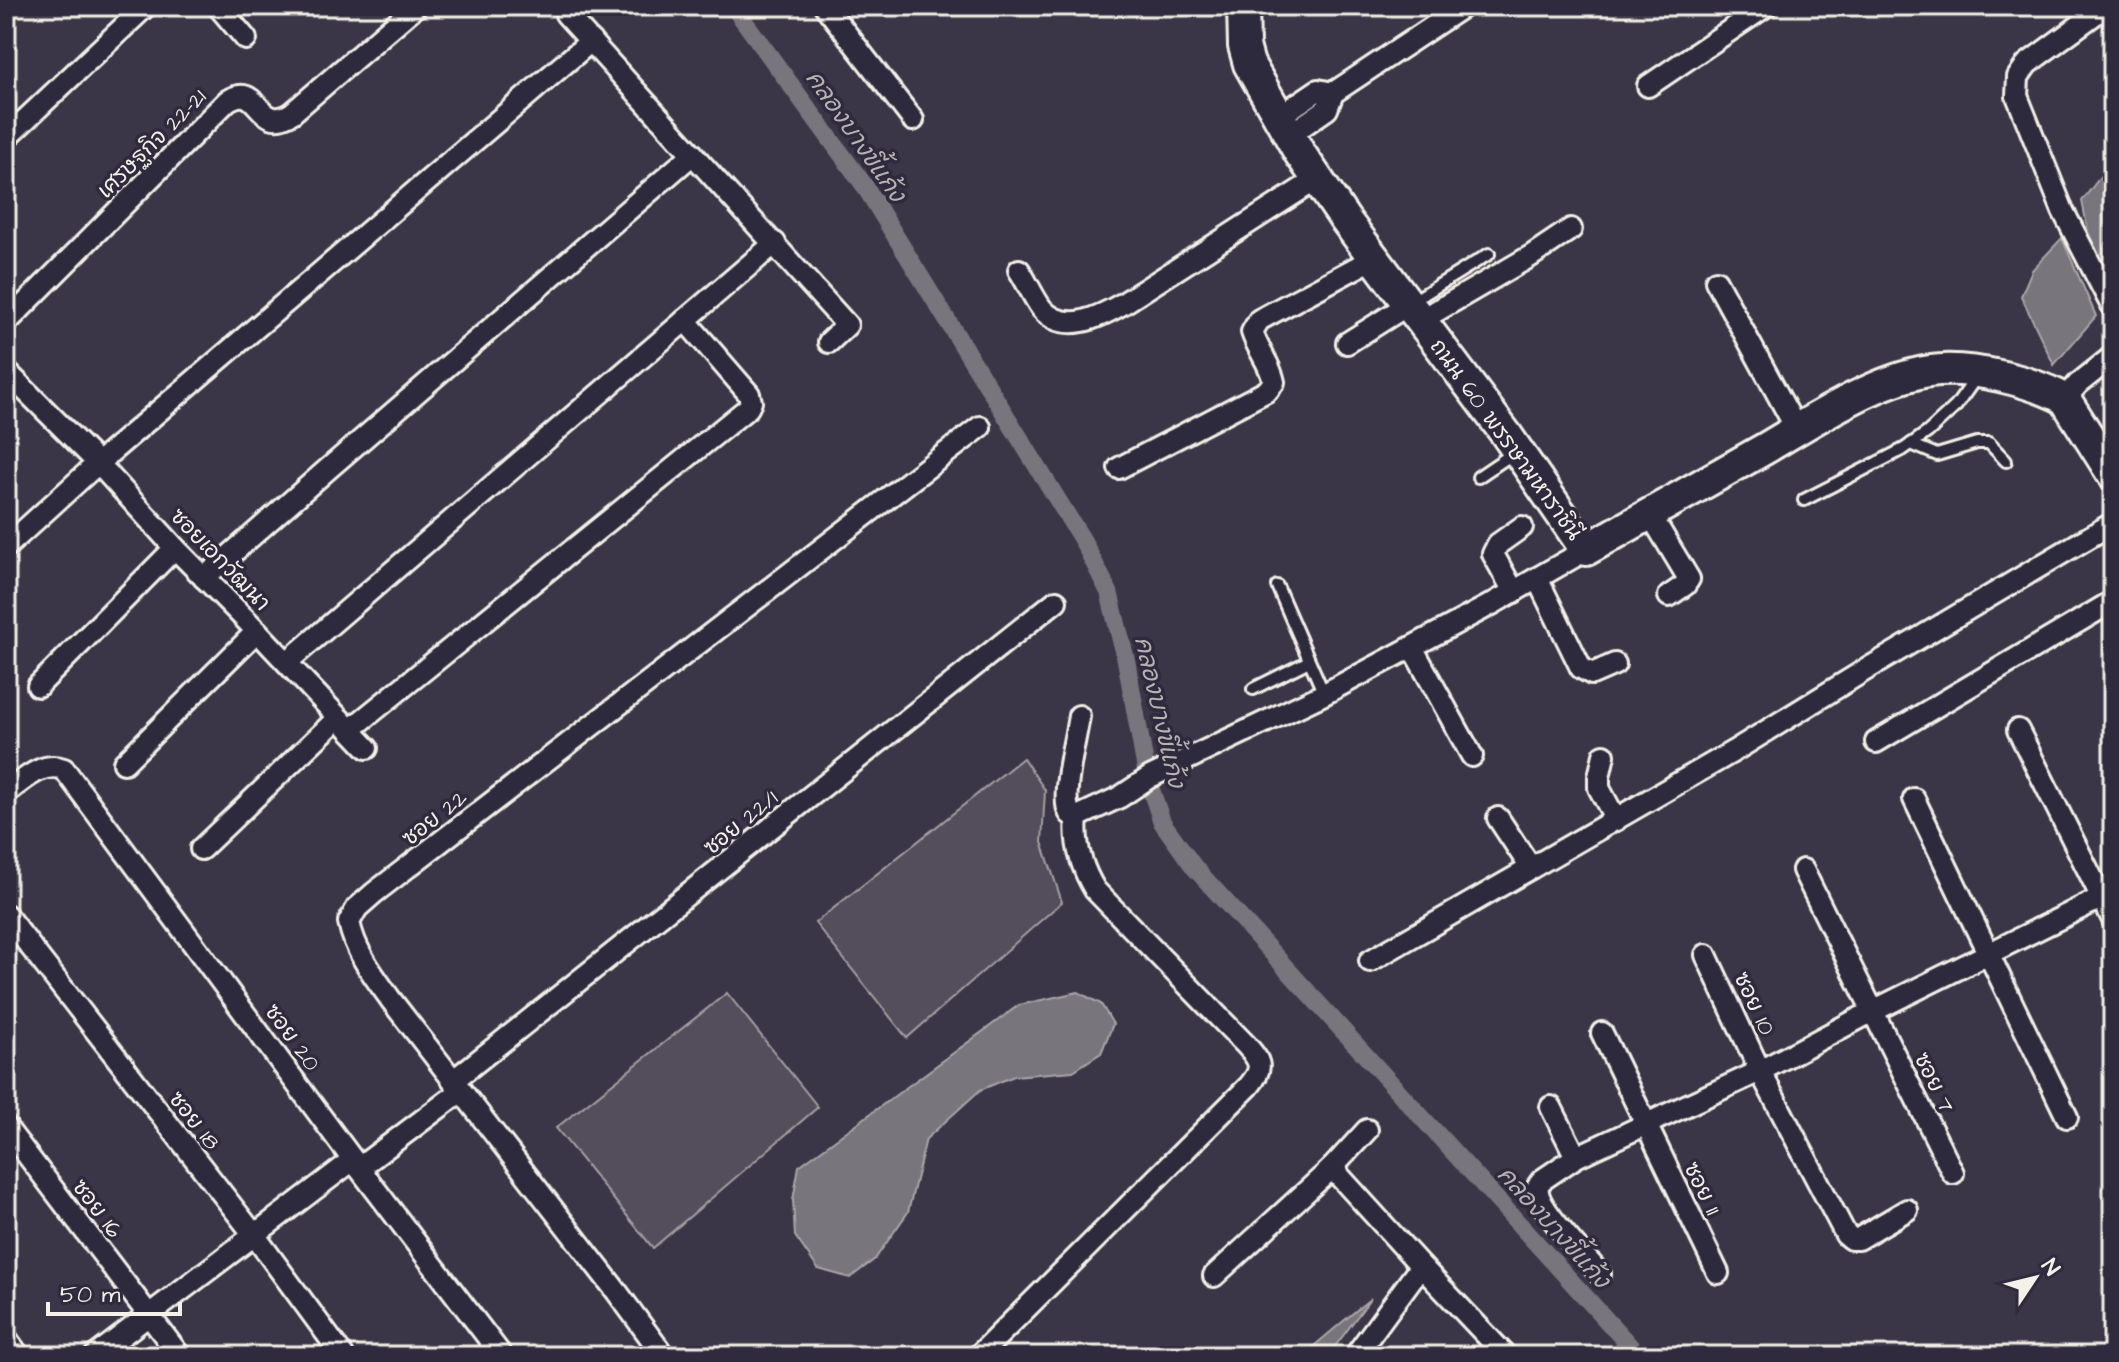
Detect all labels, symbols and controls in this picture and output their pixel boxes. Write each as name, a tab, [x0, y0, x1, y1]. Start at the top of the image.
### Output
water label: คลองบางขี้แก้ง	[797, 60, 919, 211]
street label: เศรษฐกิจ 22-21	[90, 82, 214, 206]
street label: ถนน 60 พรรษามหาราชินี	[1422, 333, 1590, 547]
street label: ซอยเอกวัฒนา	[163, 502, 277, 618]
water label: คลองบางขี้แก้ง	[1125, 632, 1199, 793]
street label: ซอย 22	[396, 783, 474, 853]
street label: ซอย 22/1	[697, 783, 785, 863]
street label: ซอย 10	[1726, 967, 1782, 1040]
street label: ซอย 20	[257, 998, 327, 1078]
street label: ซอย 7	[1906, 1047, 1962, 1118]
street label: ซอย 18	[161, 1085, 227, 1157]
water label: คลองบางขี้แก้ง	[1489, 1155, 1623, 1298]
street label: ซอย 11	[1676, 1157, 1728, 1221]
street label: ซอย 16	[64, 1173, 129, 1245]
north arrow	[1995, 1238, 2075, 1318]
text: N	[2034, 1253, 2067, 1282]
scale bar	[48, 1266, 180, 1316]
text: 50 m	[60, 1278, 121, 1312]

